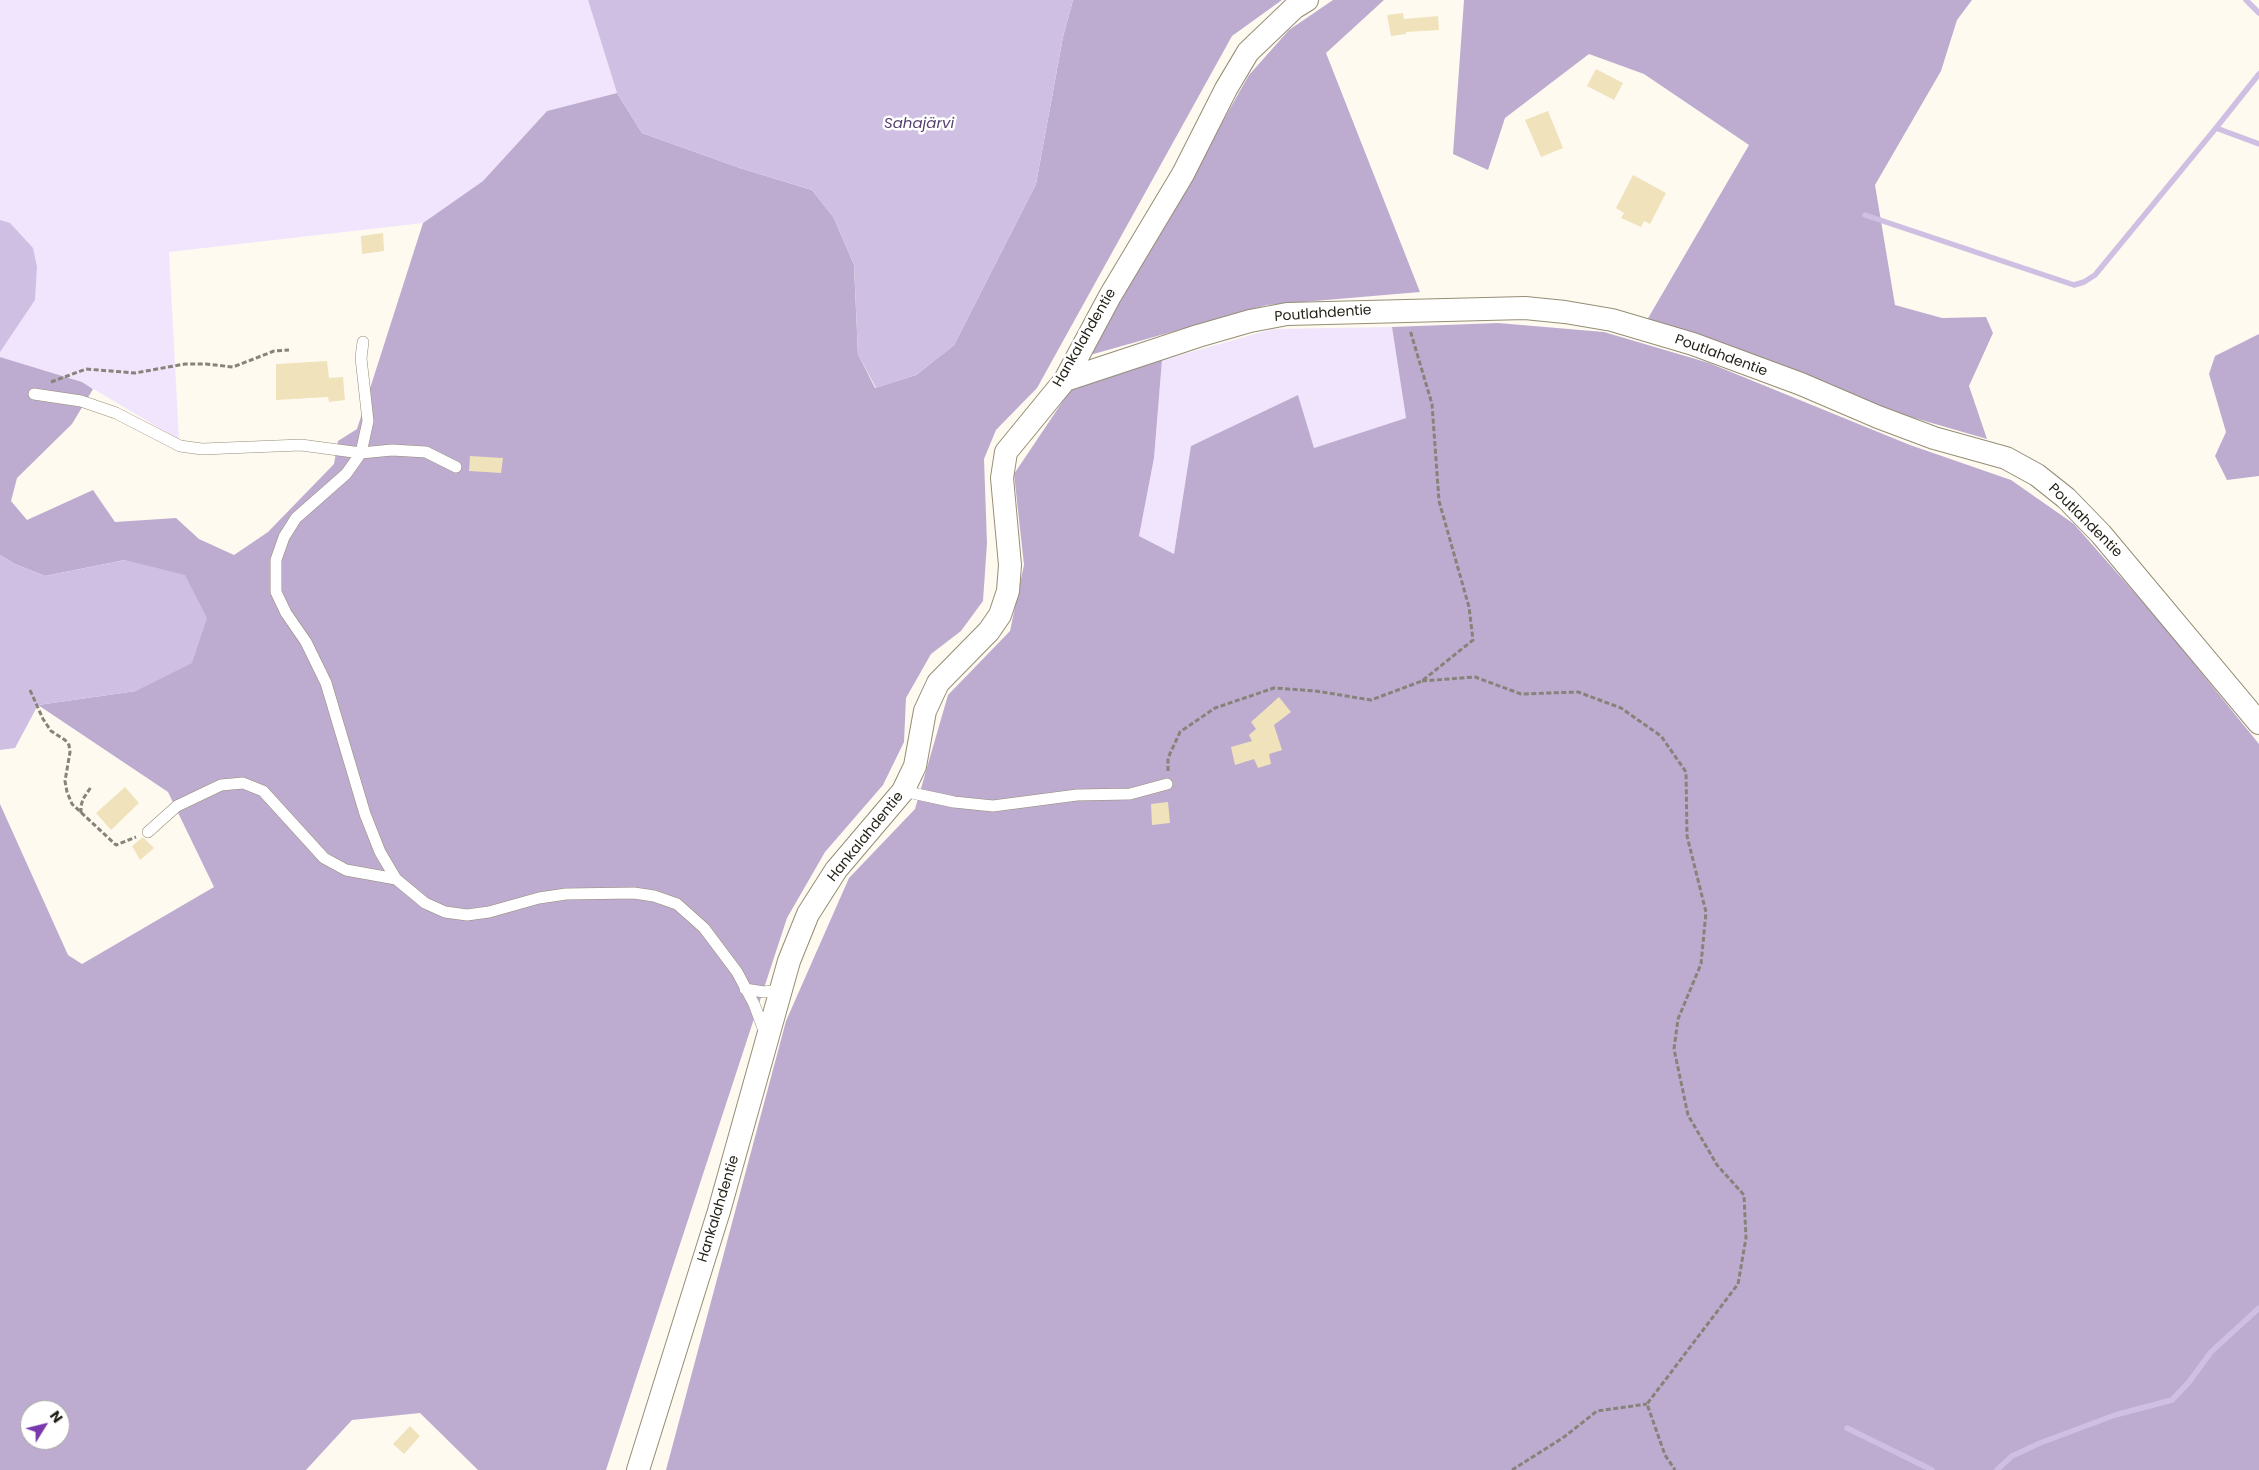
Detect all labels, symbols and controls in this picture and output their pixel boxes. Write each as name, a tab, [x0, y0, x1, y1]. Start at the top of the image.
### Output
water label: Sahajärvi	[884, 115, 954, 133]
street label: Hankalahdentie	[1050, 286, 1120, 390]
street label: Poutlahdentie	[1274, 302, 1372, 326]
street label: Poutlahdentie	[1672, 331, 1770, 381]
street label: Poutlahdentie	[2045, 481, 2125, 561]
street label: Hankalahdentie	[825, 789, 907, 885]
street label: Hankalahdentie	[695, 1153, 743, 1265]
north arrow	[20, 1400, 70, 1450]
text: N	[45, 1407, 68, 1427]

